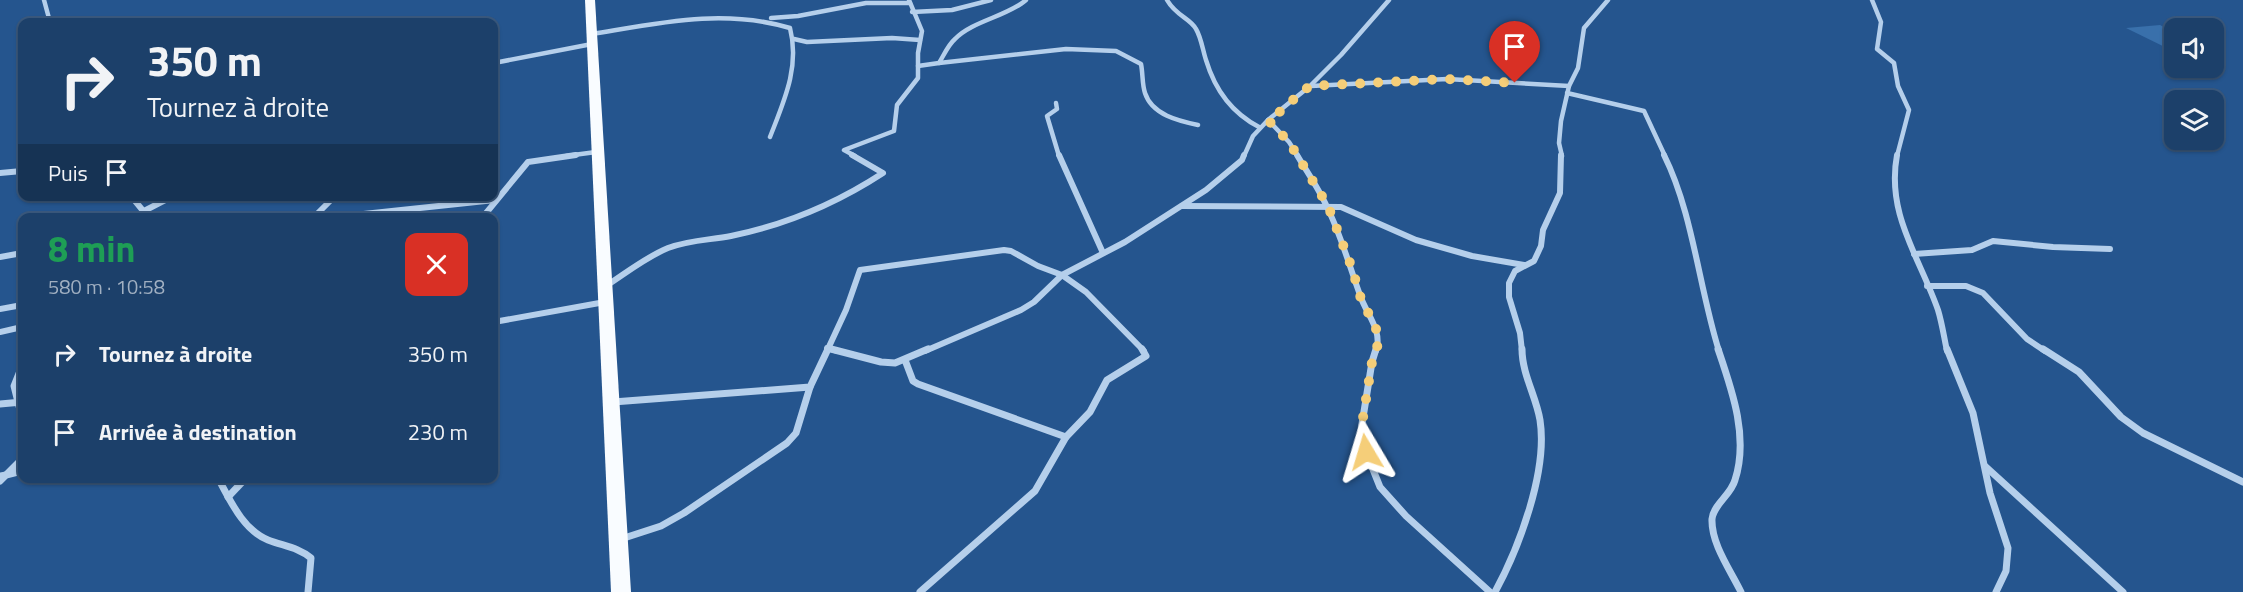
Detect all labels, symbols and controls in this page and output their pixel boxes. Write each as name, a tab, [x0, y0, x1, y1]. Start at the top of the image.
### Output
map controls	[2164, 18, 2224, 150]
button: sound	[2164, 18, 2224, 78]
pin	[1489, 21, 1540, 83]
text: 350 m	[147, 28, 262, 92]
icon: arrive	[1498, 30, 1531, 63]
icon: right	[48, 42, 126, 120]
text: Tournez à droite	[147, 86, 329, 127]
button: layers	[2164, 90, 2224, 150]
text: Puis	[48, 156, 88, 190]
icon: arrive	[100, 156, 133, 189]
text: 8 min	[48, 221, 135, 276]
button: close	[405, 233, 468, 296]
text: 580 m · 10:58	[48, 271, 165, 302]
text: Tournez à droite	[99, 337, 252, 371]
text: 350 m	[408, 337, 468, 371]
icon: right	[48, 338, 81, 371]
text: Arrivée à destination	[99, 415, 297, 449]
text: 230 m	[408, 415, 468, 449]
icon: arrive	[48, 416, 81, 449]
position arrow	[1334, 420, 1398, 484]

